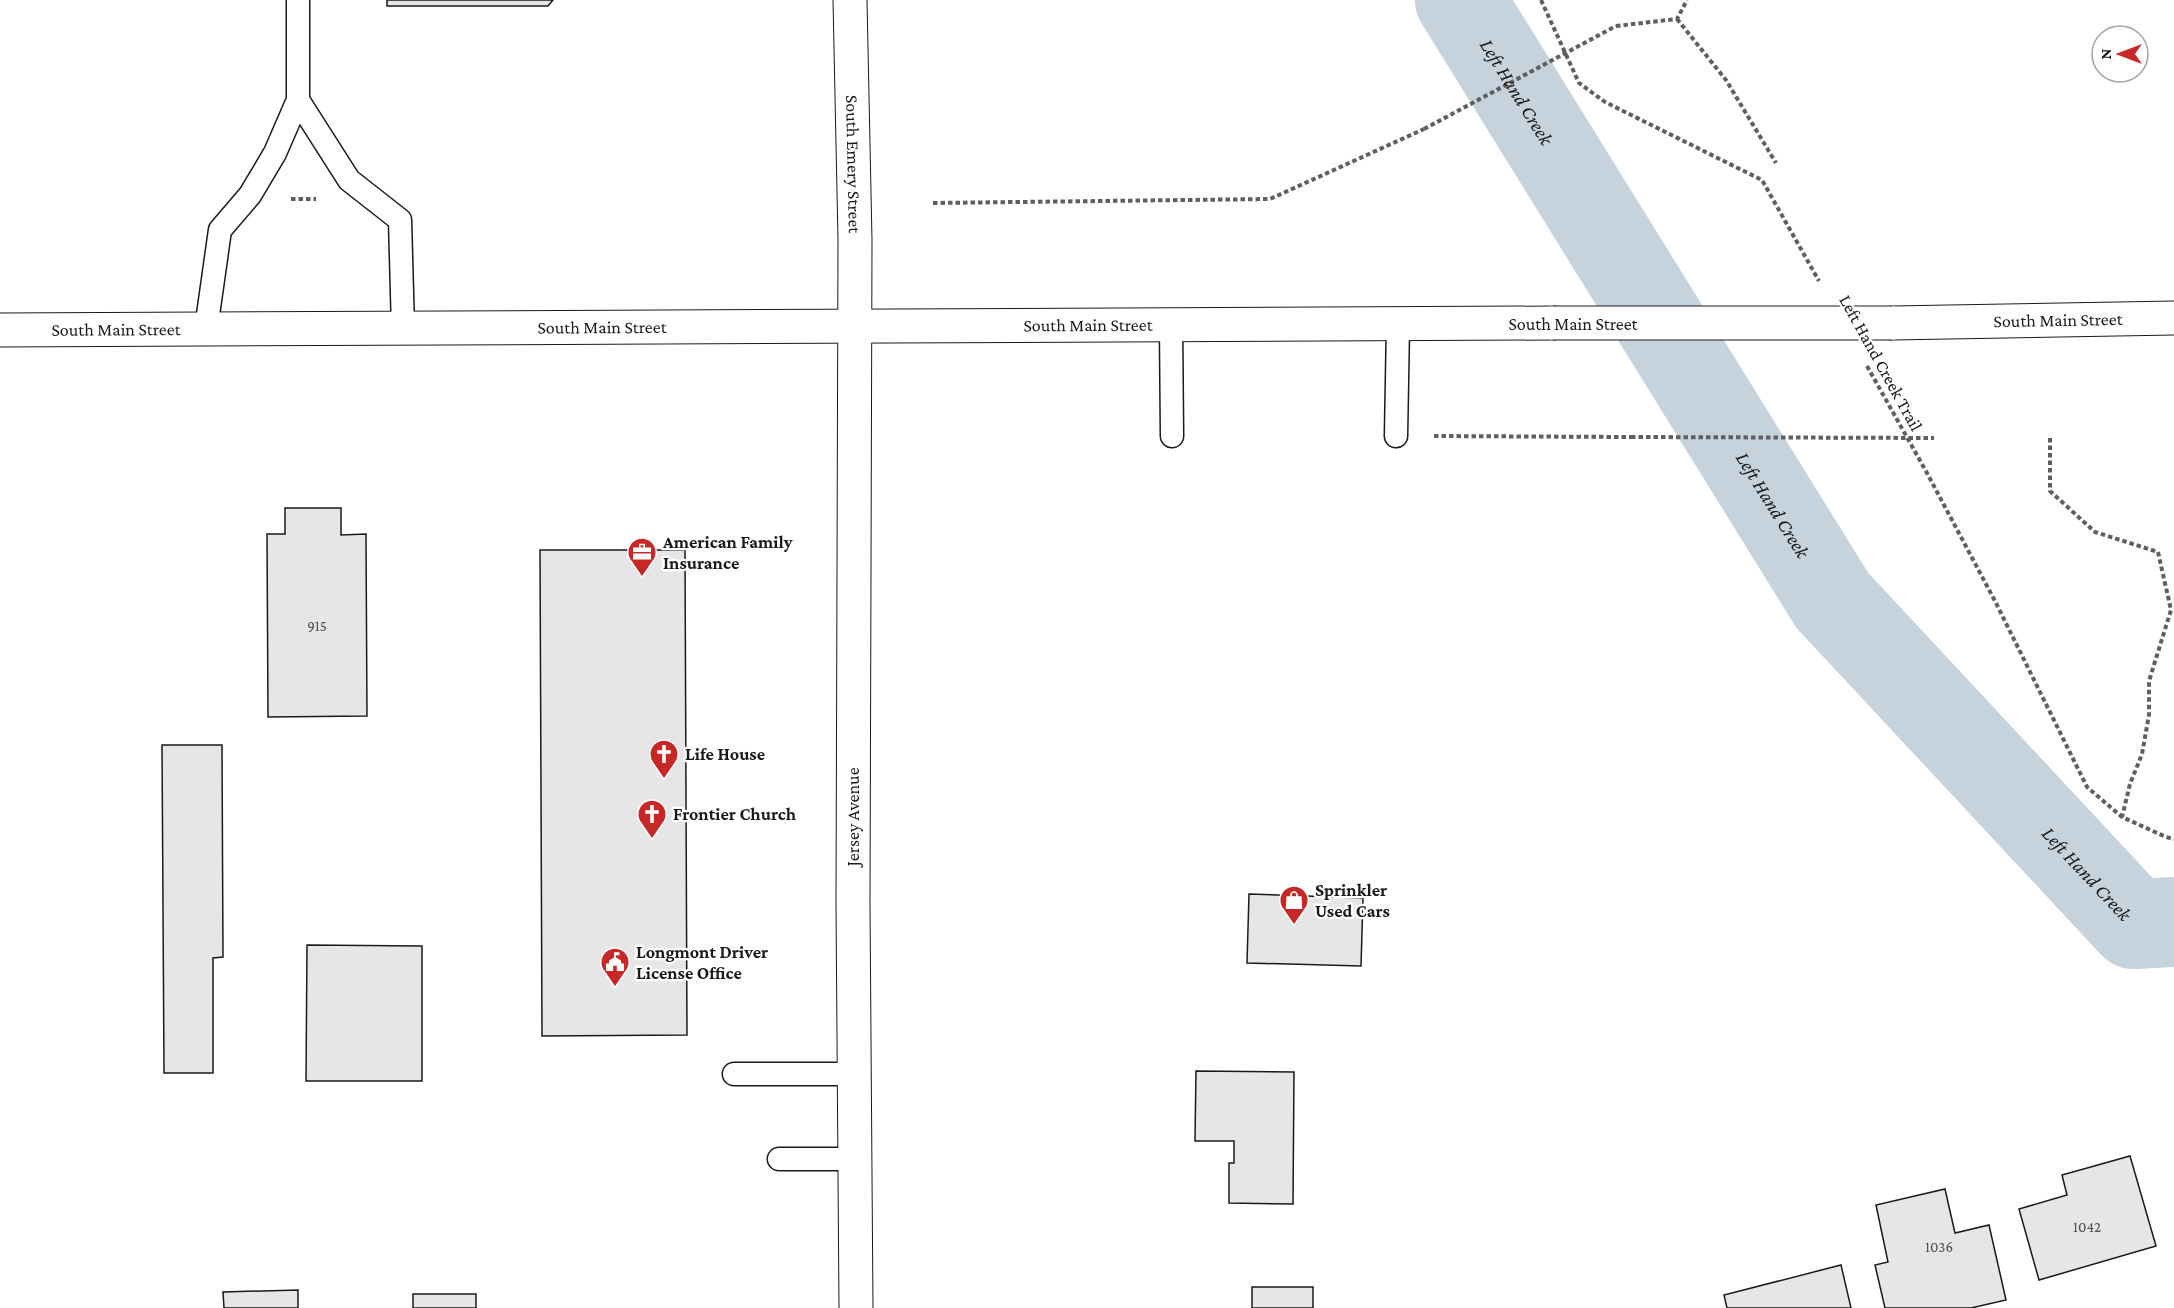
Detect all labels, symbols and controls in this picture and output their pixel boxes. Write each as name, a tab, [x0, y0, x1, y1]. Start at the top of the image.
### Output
north arrow	[2090, 24, 2150, 84]
water label: Left Hand Creek	[1476, 35, 1559, 150]
text: N	[2097, 48, 2114, 59]
street label: South Emery Street	[842, 95, 865, 234]
street label: Left Hand Creek Trail	[1835, 292, 1927, 435]
street label: South Main Street	[1993, 309, 2124, 331]
street label: South Main Street	[1508, 314, 1639, 334]
street label: South Main Street	[1023, 315, 1154, 335]
street label: South Main Street	[537, 317, 668, 338]
street label: South Main Street	[51, 319, 182, 340]
water label: Left Hand Creek	[1732, 448, 1815, 563]
place label: American Family Insurance	[662, 532, 793, 573]
office icon: American Family Insurance	[626, 536, 658, 578]
house number: 915	[307, 618, 327, 634]
church icon: Life House	[648, 738, 680, 780]
place label: Life House	[685, 744, 765, 764]
street label: Jersey Avenue	[843, 767, 863, 869]
church icon: Frontier Church	[636, 798, 668, 840]
place label: Frontier Church	[673, 804, 797, 824]
water label: Left Hand Creek	[2038, 822, 2137, 926]
place label: Sprinkler Used Cars	[1315, 880, 1390, 921]
shop icon: Sprinkler Used Cars	[1278, 884, 1310, 926]
place label: Longmont Driver License Office	[636, 942, 768, 983]
public building icon: Longmont Driver License Office	[599, 946, 631, 988]
house number: 1042	[2073, 1219, 2101, 1235]
house number: 1036	[1925, 1239, 1953, 1255]

